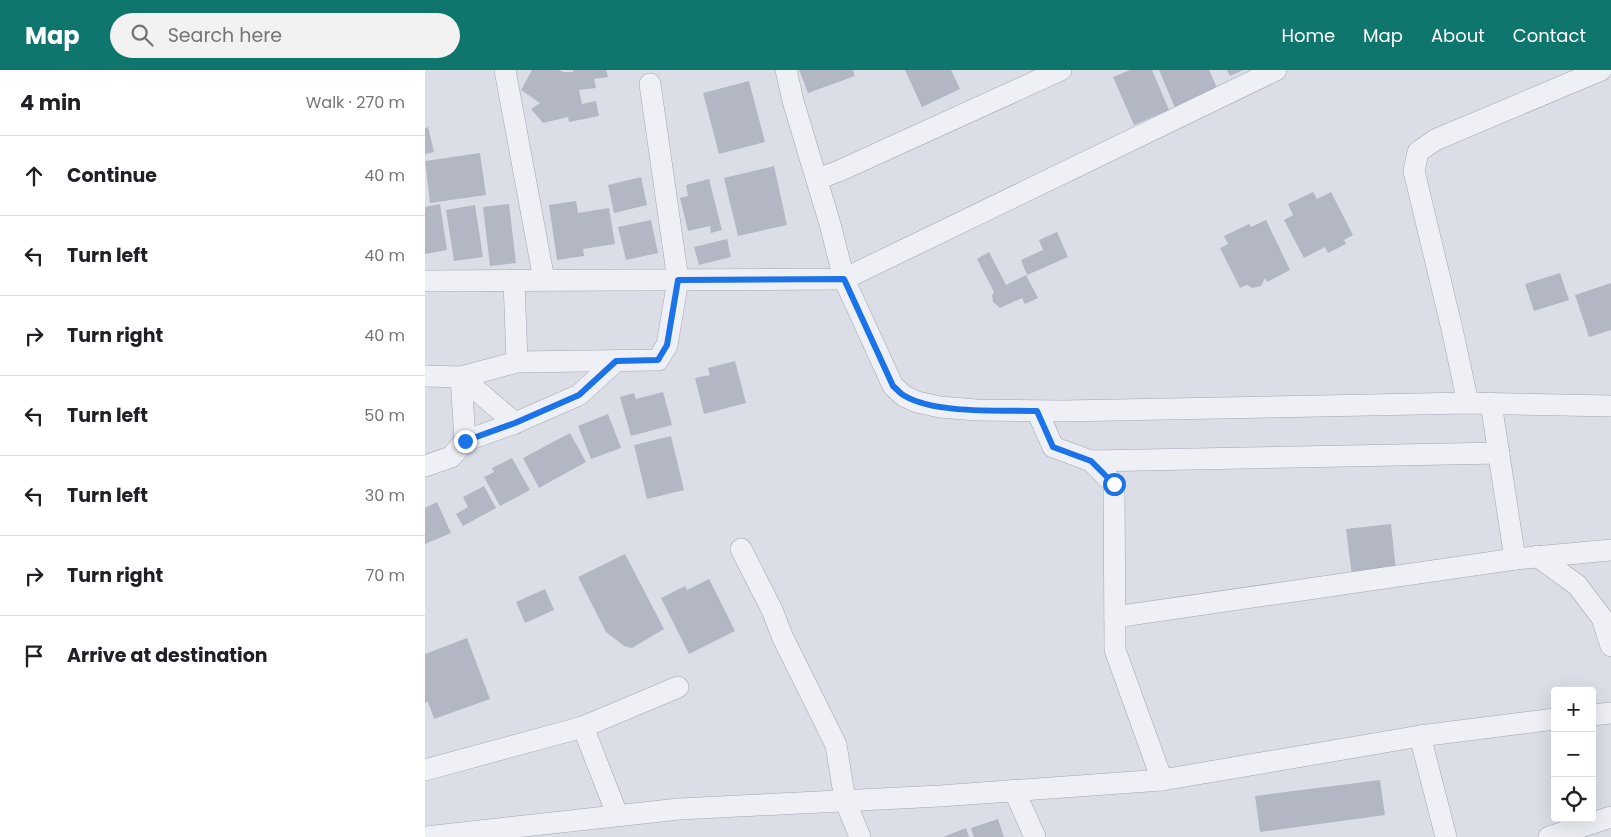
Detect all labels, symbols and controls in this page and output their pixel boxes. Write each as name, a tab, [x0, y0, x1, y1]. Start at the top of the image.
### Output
search box	[110, 13, 460, 58]
text: Map	[25, 19, 80, 52]
icon: search	[128, 21, 156, 49]
text: Search here	[168, 22, 282, 49]
text: Home	[1281, 23, 1335, 48]
text: Map	[1363, 23, 1403, 48]
text: About	[1431, 23, 1485, 48]
text: Contact	[1513, 23, 1586, 48]
text: 4 min	[20, 88, 81, 117]
text: Walk · 270 m	[306, 91, 405, 114]
icon: ahead	[20, 162, 48, 190]
text: Continue	[67, 162, 157, 189]
text: 40 m	[364, 164, 405, 187]
icon: left	[20, 242, 48, 270]
text: Turn left	[67, 242, 148, 269]
text: 40 m	[364, 244, 405, 267]
icon: right	[20, 322, 48, 350]
text: Turn right	[67, 322, 163, 349]
text: 40 m	[364, 324, 405, 347]
icon: left	[20, 402, 48, 430]
text: Turn left	[67, 402, 148, 429]
text: 50 m	[364, 404, 405, 427]
route end	[454, 430, 477, 453]
route start	[1103, 473, 1126, 496]
icon: left	[20, 482, 48, 510]
text: Turn left	[67, 482, 148, 509]
text: 30 m	[365, 484, 405, 507]
icon: right	[20, 562, 48, 590]
text: Turn right	[67, 562, 163, 589]
text: 70 m	[365, 564, 405, 587]
icon: arrive	[20, 642, 48, 670]
text: Arrive at destination	[67, 642, 268, 669]
map controls	[1551, 687, 1596, 822]
button: +	[1551, 687, 1596, 732]
button: −	[1551, 732, 1596, 777]
button: locate	[1551, 777, 1596, 822]

